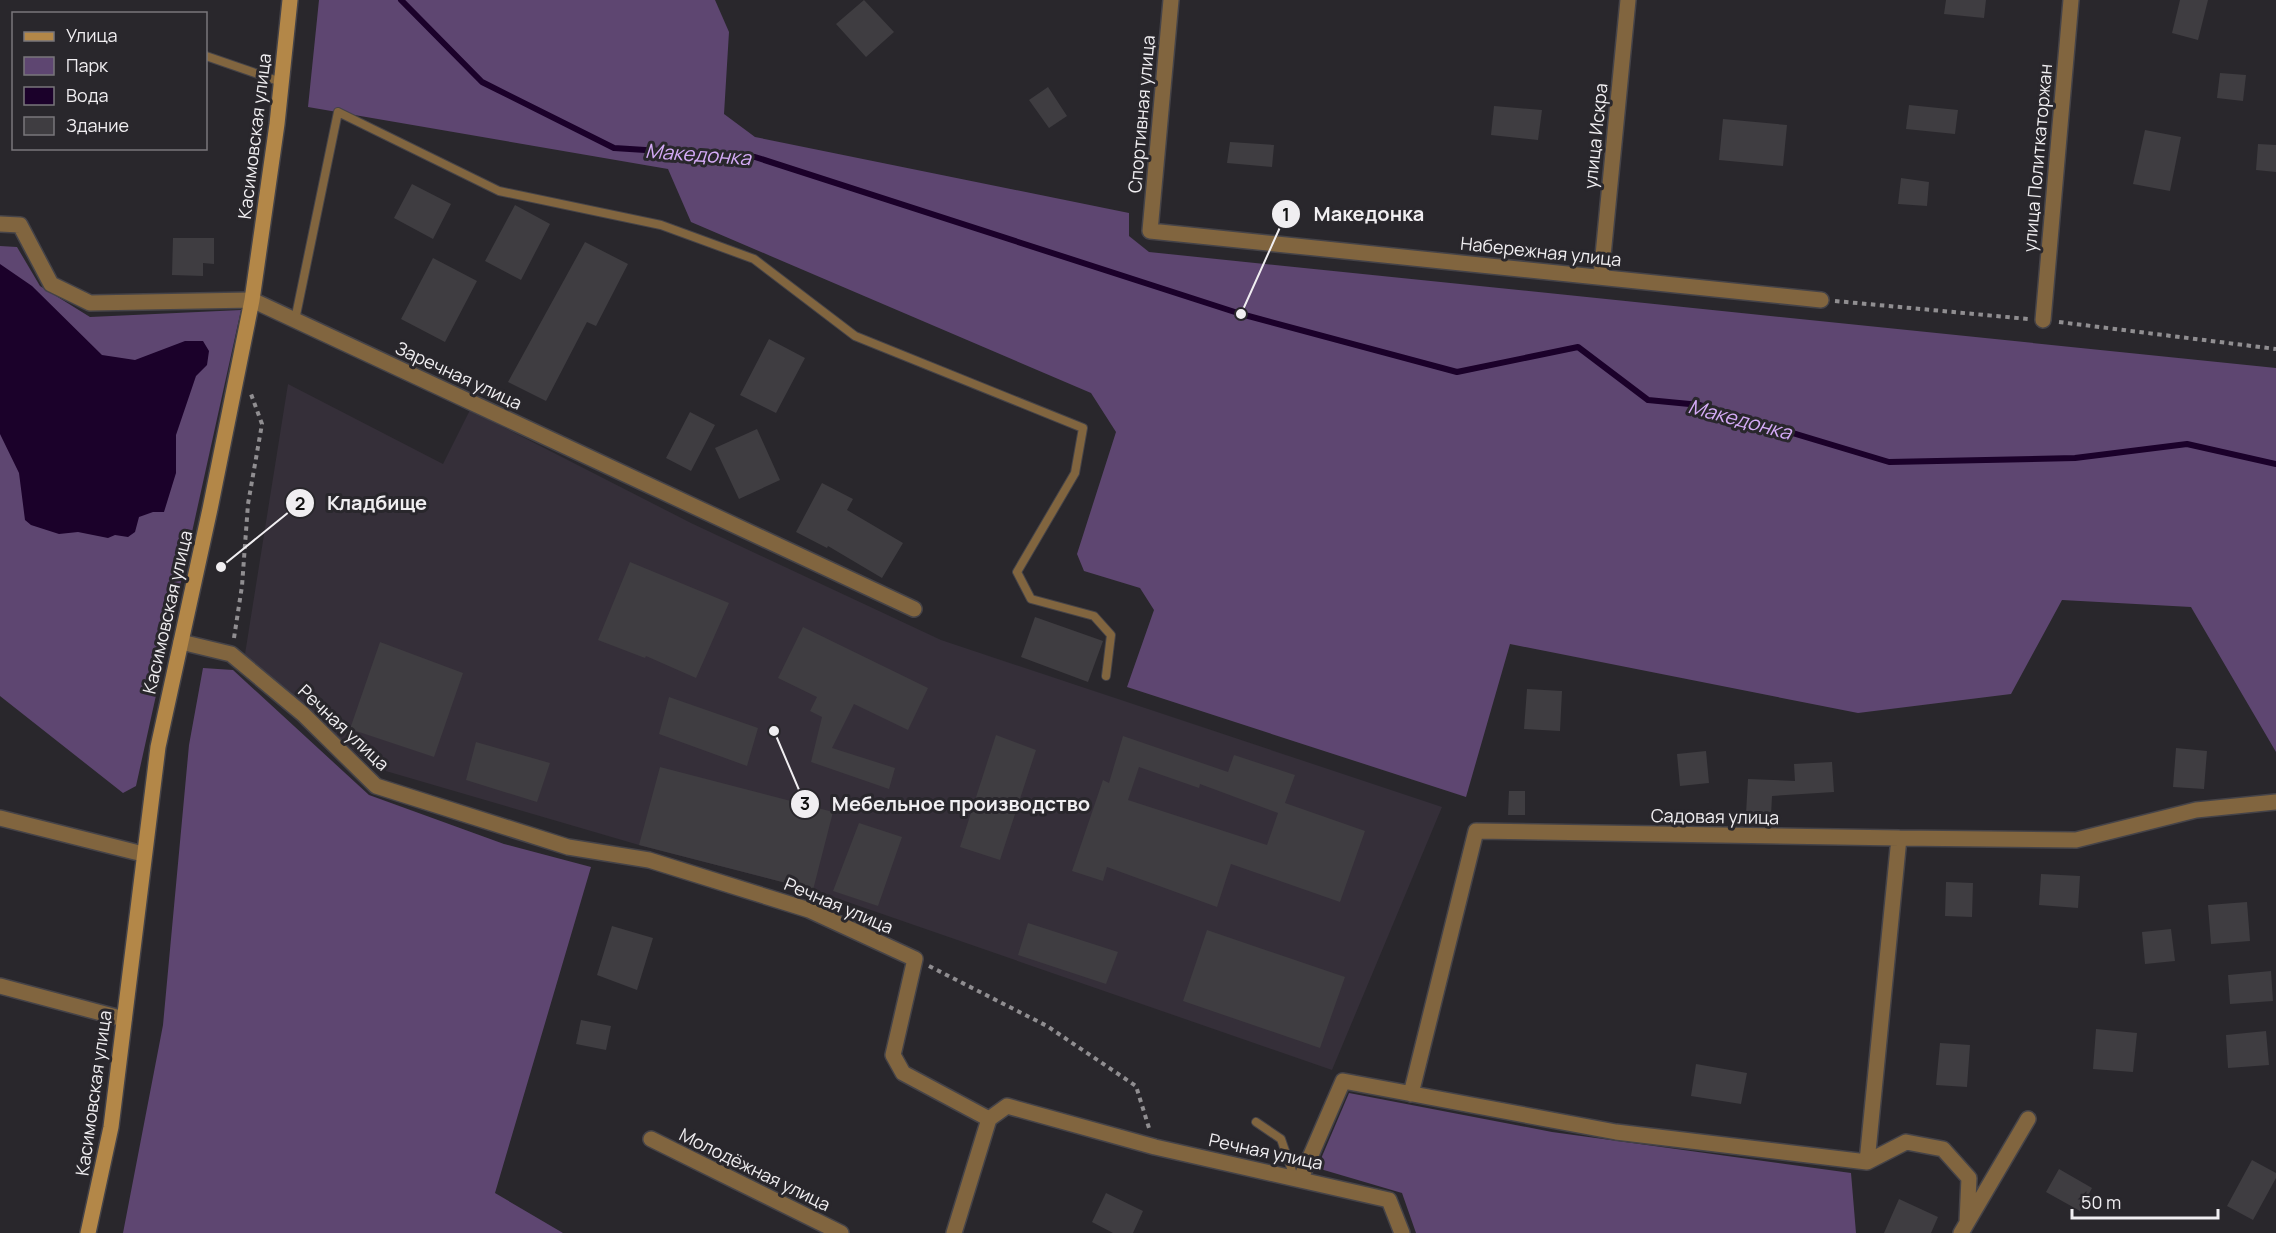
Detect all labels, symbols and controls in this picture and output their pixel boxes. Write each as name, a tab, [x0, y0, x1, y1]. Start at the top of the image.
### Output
legend	[12, 12, 207, 150]
text: Улица	[66, 23, 118, 47]
street label: Спортивная улица	[1122, 34, 1160, 194]
street label: Касимовская улица	[232, 52, 276, 220]
text: Парк	[66, 53, 109, 77]
street label: улица Политкаторжан	[2017, 63, 2057, 253]
street label: улица Искра	[1578, 82, 1612, 190]
text: Вода	[66, 83, 108, 107]
text: Здание	[66, 113, 129, 137]
water label: Македонка	[644, 137, 753, 171]
callout: Македонка	[1271, 195, 1436, 233]
text: Македонка	[1314, 200, 1424, 227]
text: 1	[1282, 202, 1290, 226]
street label: Набережная улица	[1459, 231, 1623, 271]
street label: Заречная улица	[392, 335, 526, 415]
water label: Македонка	[1685, 392, 1795, 446]
callout: Кладбище	[285, 484, 439, 522]
text: Кладбище	[327, 489, 427, 516]
text: 2	[295, 491, 305, 515]
street label: Касимовская улица	[137, 528, 197, 696]
street label: Речная улица	[293, 679, 395, 775]
callout: Мебельное производство	[790, 785, 1102, 823]
text: Мебельное производство	[832, 790, 1090, 817]
text: 3	[800, 791, 810, 815]
street label: Садовая улица	[1651, 803, 1779, 829]
street label: Речная улица	[781, 871, 897, 939]
street label: Касимовская улица	[70, 1009, 116, 1177]
street label: Молодёжная улица	[675, 1122, 835, 1216]
street label: Речная улица	[1207, 1127, 1325, 1175]
scale bar	[2072, 1182, 2218, 1220]
text: 50 m	[2081, 1190, 2121, 1214]

